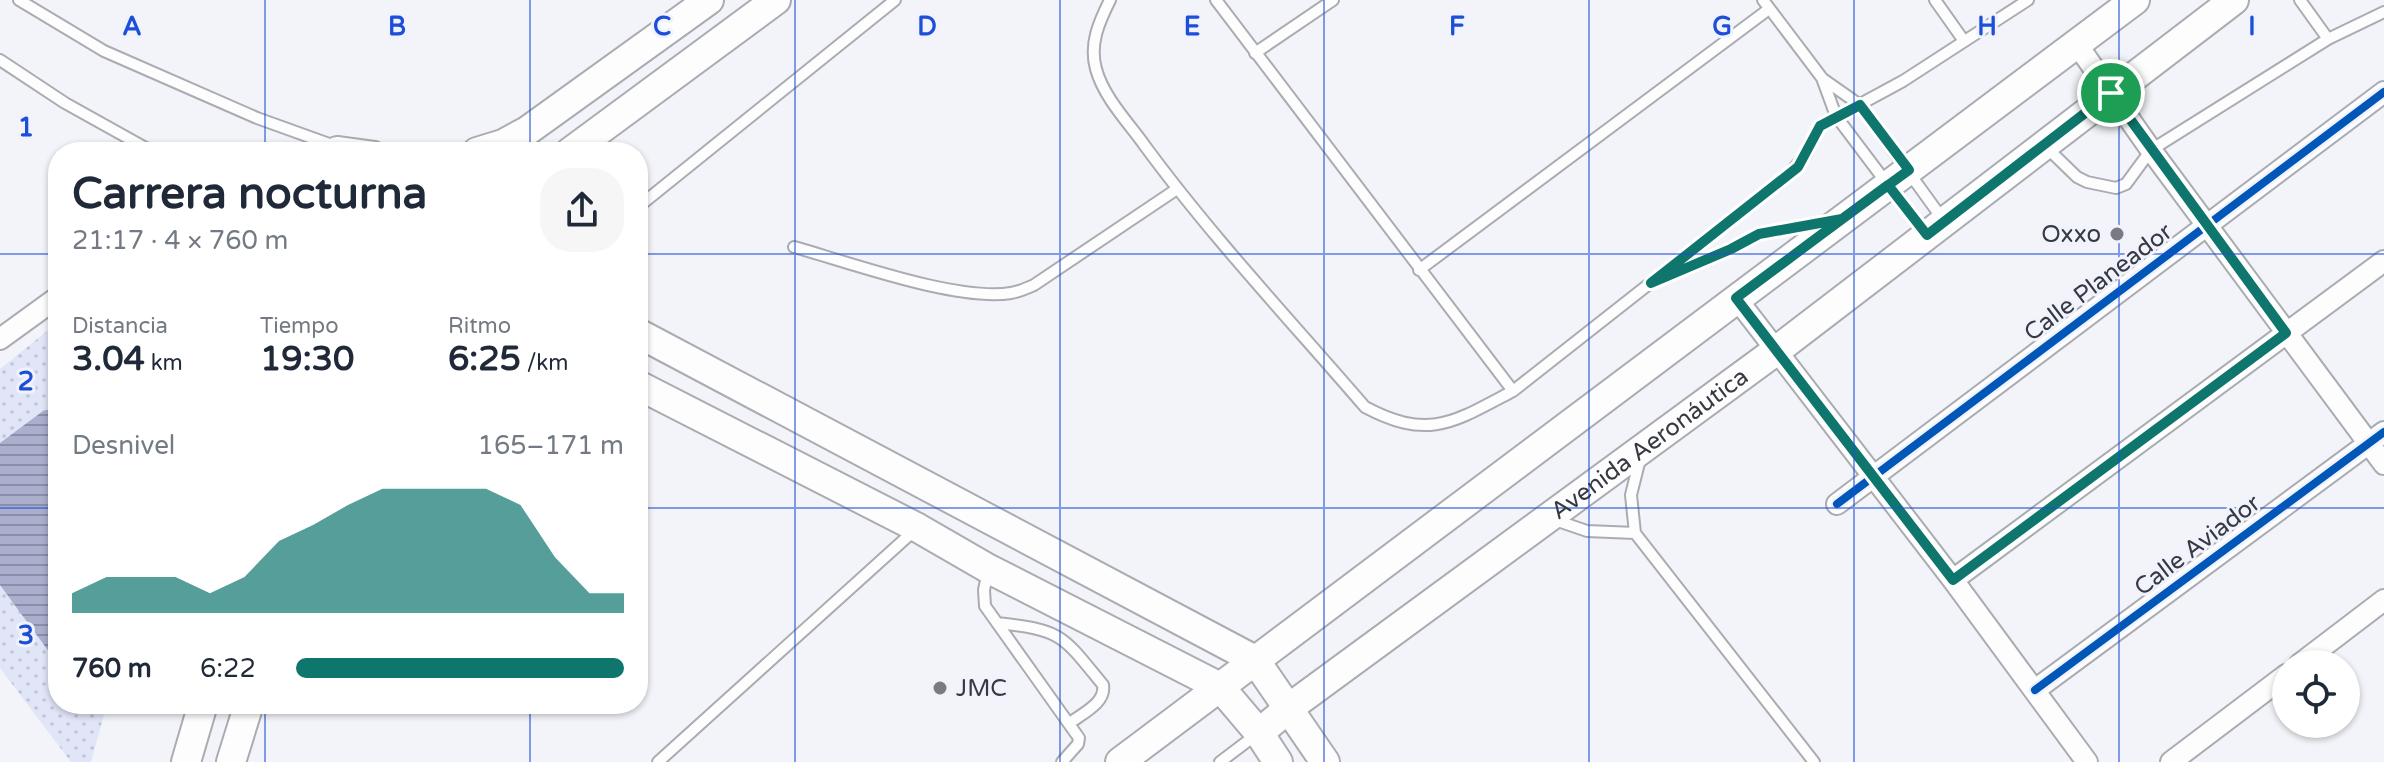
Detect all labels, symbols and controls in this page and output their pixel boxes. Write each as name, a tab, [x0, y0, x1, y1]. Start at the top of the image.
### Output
text: A	[122, 11, 142, 42]
text: B	[388, 11, 406, 42]
text: C	[653, 11, 671, 42]
text: D	[917, 11, 937, 42]
text: E	[1184, 11, 1200, 42]
text: F	[1449, 11, 1465, 42]
text: G	[1712, 11, 1732, 42]
text: H	[1977, 11, 1997, 42]
text: I	[2248, 11, 2256, 42]
pin	[2077, 59, 2145, 127]
icon: arrive	[2089, 71, 2133, 115]
text: 1	[18, 112, 34, 143]
text: Carrera nocturna	[72, 168, 427, 221]
button: share	[540, 168, 624, 252]
street label: Calle Planeador	[2018, 217, 2179, 348]
place label: Oxxo	[2041, 220, 2101, 249]
text: 21:17 · 4 × 760 m	[72, 225, 288, 256]
marker: Oxxo	[2108, 225, 2126, 243]
text: Distancia	[72, 313, 168, 339]
text: Tiempo	[260, 313, 339, 339]
text: Ritmo	[448, 313, 511, 339]
text: 3.04	[72, 339, 145, 380]
text: 19:30	[260, 339, 354, 380]
text: 6:25	[448, 339, 521, 380]
text: km	[145, 350, 183, 376]
text: /km	[521, 350, 569, 376]
street label: Avenida Aeronáutica	[1545, 362, 1754, 526]
text: 2	[18, 366, 34, 397]
text: Desnivel	[72, 430, 175, 461]
text: 165–171 m	[478, 430, 624, 461]
street label: Calle Aviador	[2129, 488, 2267, 602]
text: 3	[18, 620, 34, 651]
map controls	[2272, 650, 2360, 738]
button: locate	[2272, 650, 2360, 738]
text: 760 m	[72, 653, 152, 684]
text: 6:22	[200, 653, 256, 684]
place label: JMC	[956, 674, 1007, 703]
marker: JMC	[931, 679, 949, 697]

